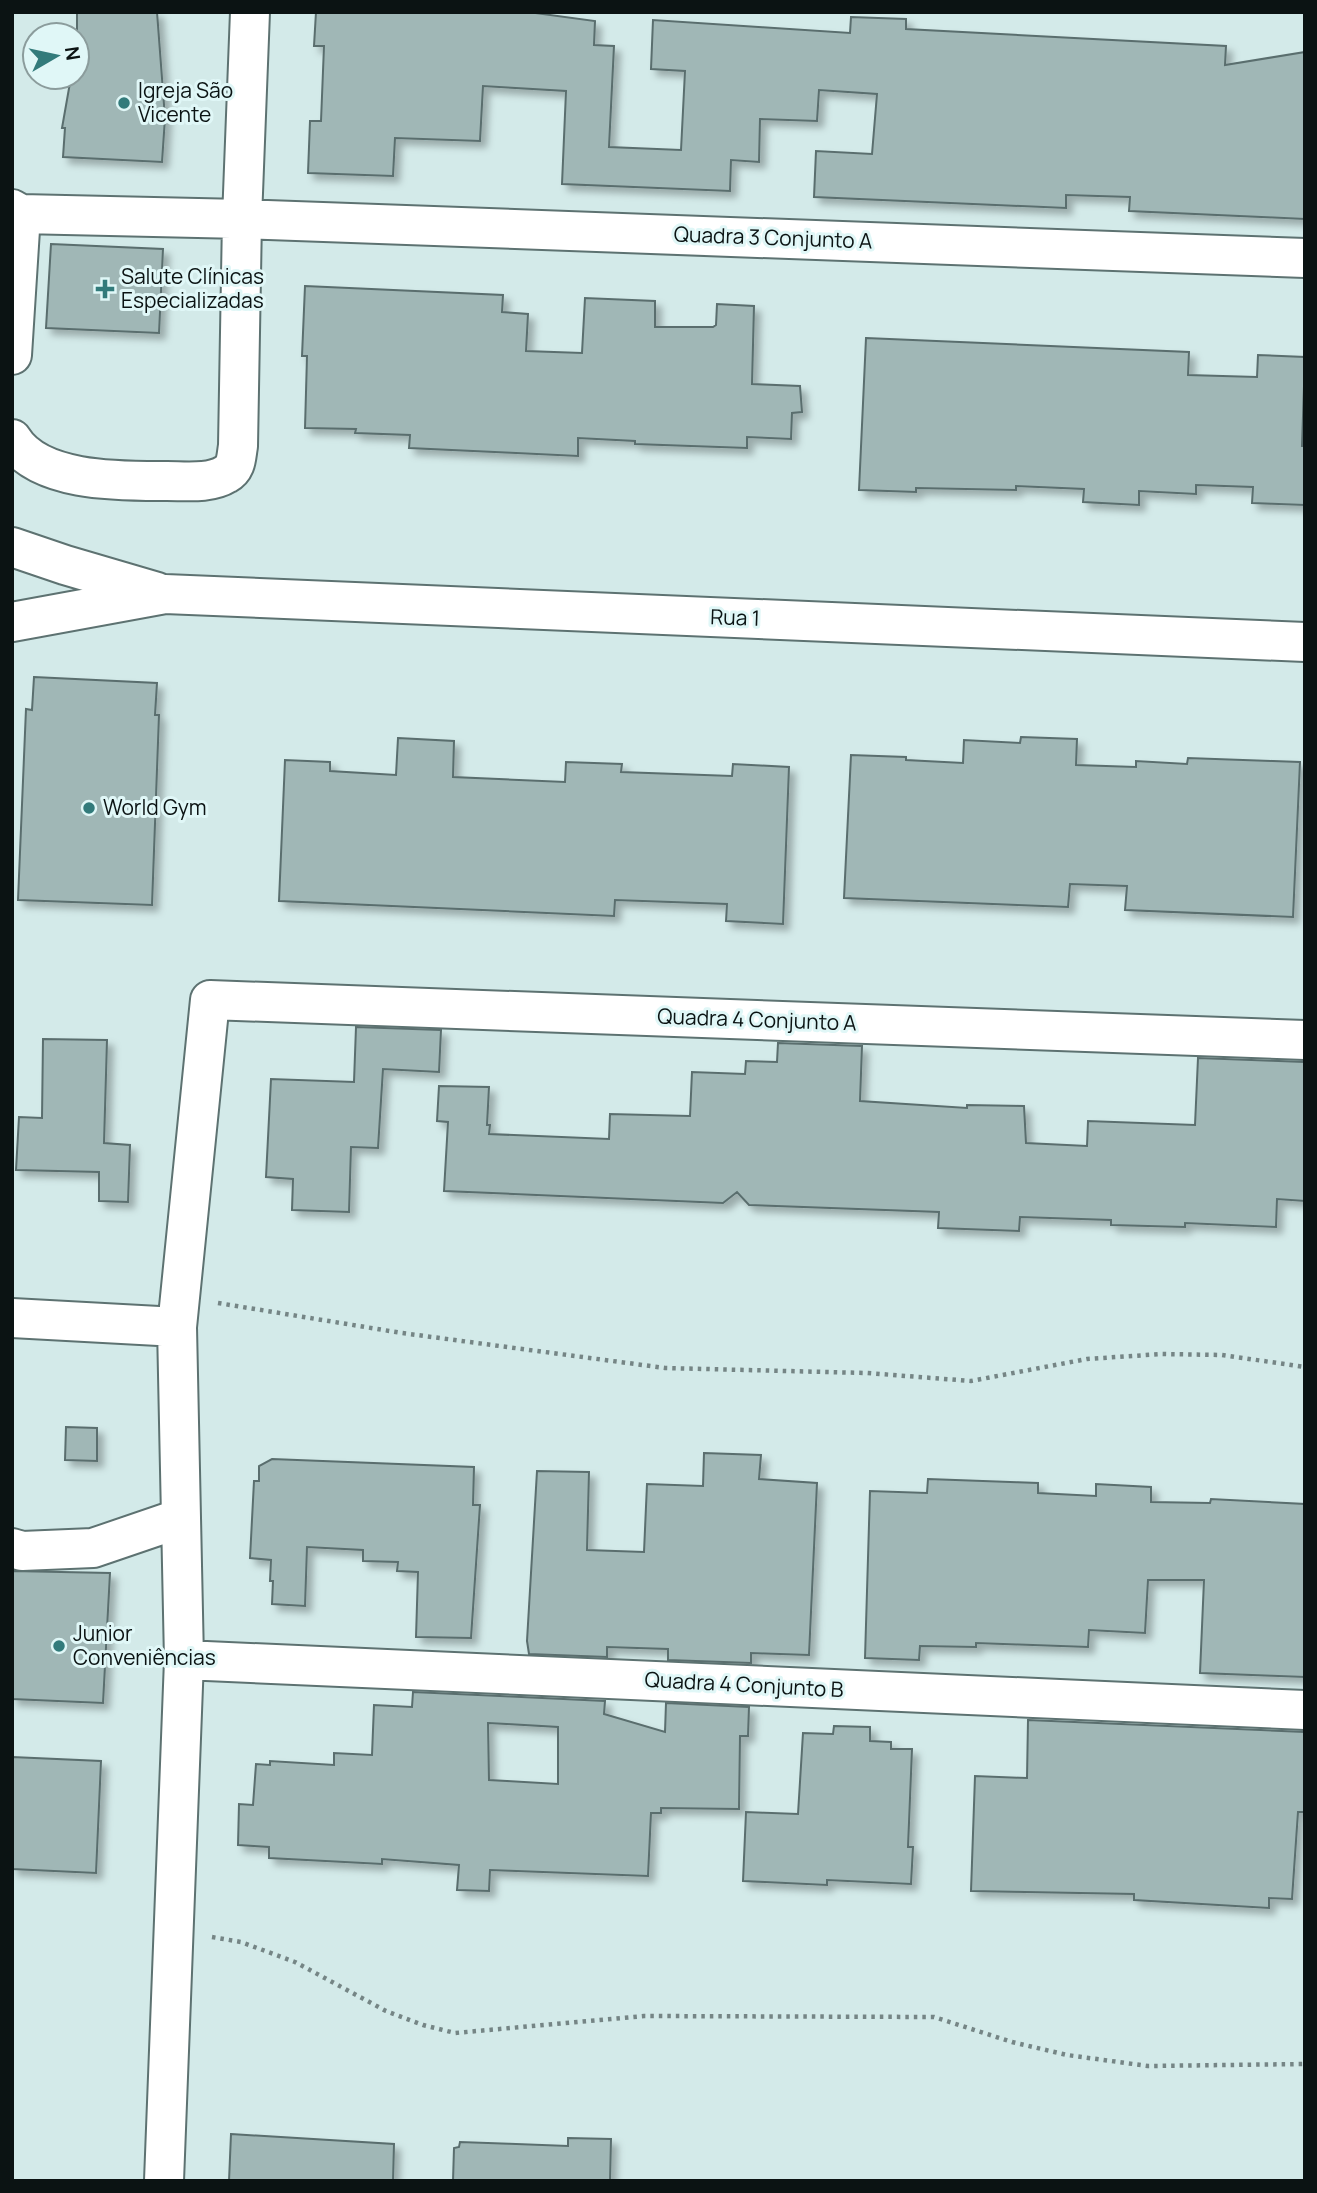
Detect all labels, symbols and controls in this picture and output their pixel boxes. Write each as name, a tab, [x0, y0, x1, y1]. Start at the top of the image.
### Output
north arrow	[21, 21, 91, 91]
text: N	[59, 45, 87, 62]
place label: Igreja São Vicente	[138, 76, 233, 128]
marker: Igreja São Vicente	[116, 95, 132, 111]
street label: Quadra 3 Conjunto A	[673, 220, 873, 254]
place label: Salute Clínicas Especializadas	[121, 262, 264, 314]
marker: Salute Clínicas Especializadas	[95, 279, 115, 299]
street label: Rua 1	[710, 602, 760, 632]
place label: World Gym	[103, 793, 207, 821]
marker: World Gym	[81, 800, 97, 816]
street label: Quadra 4 Conjunto A	[657, 1002, 857, 1036]
place label: Junior Conveniências	[73, 1619, 216, 1671]
marker: Junior Conveniências	[51, 1638, 67, 1654]
street label: Quadra 4 Conjunto B	[644, 1665, 844, 1703]

